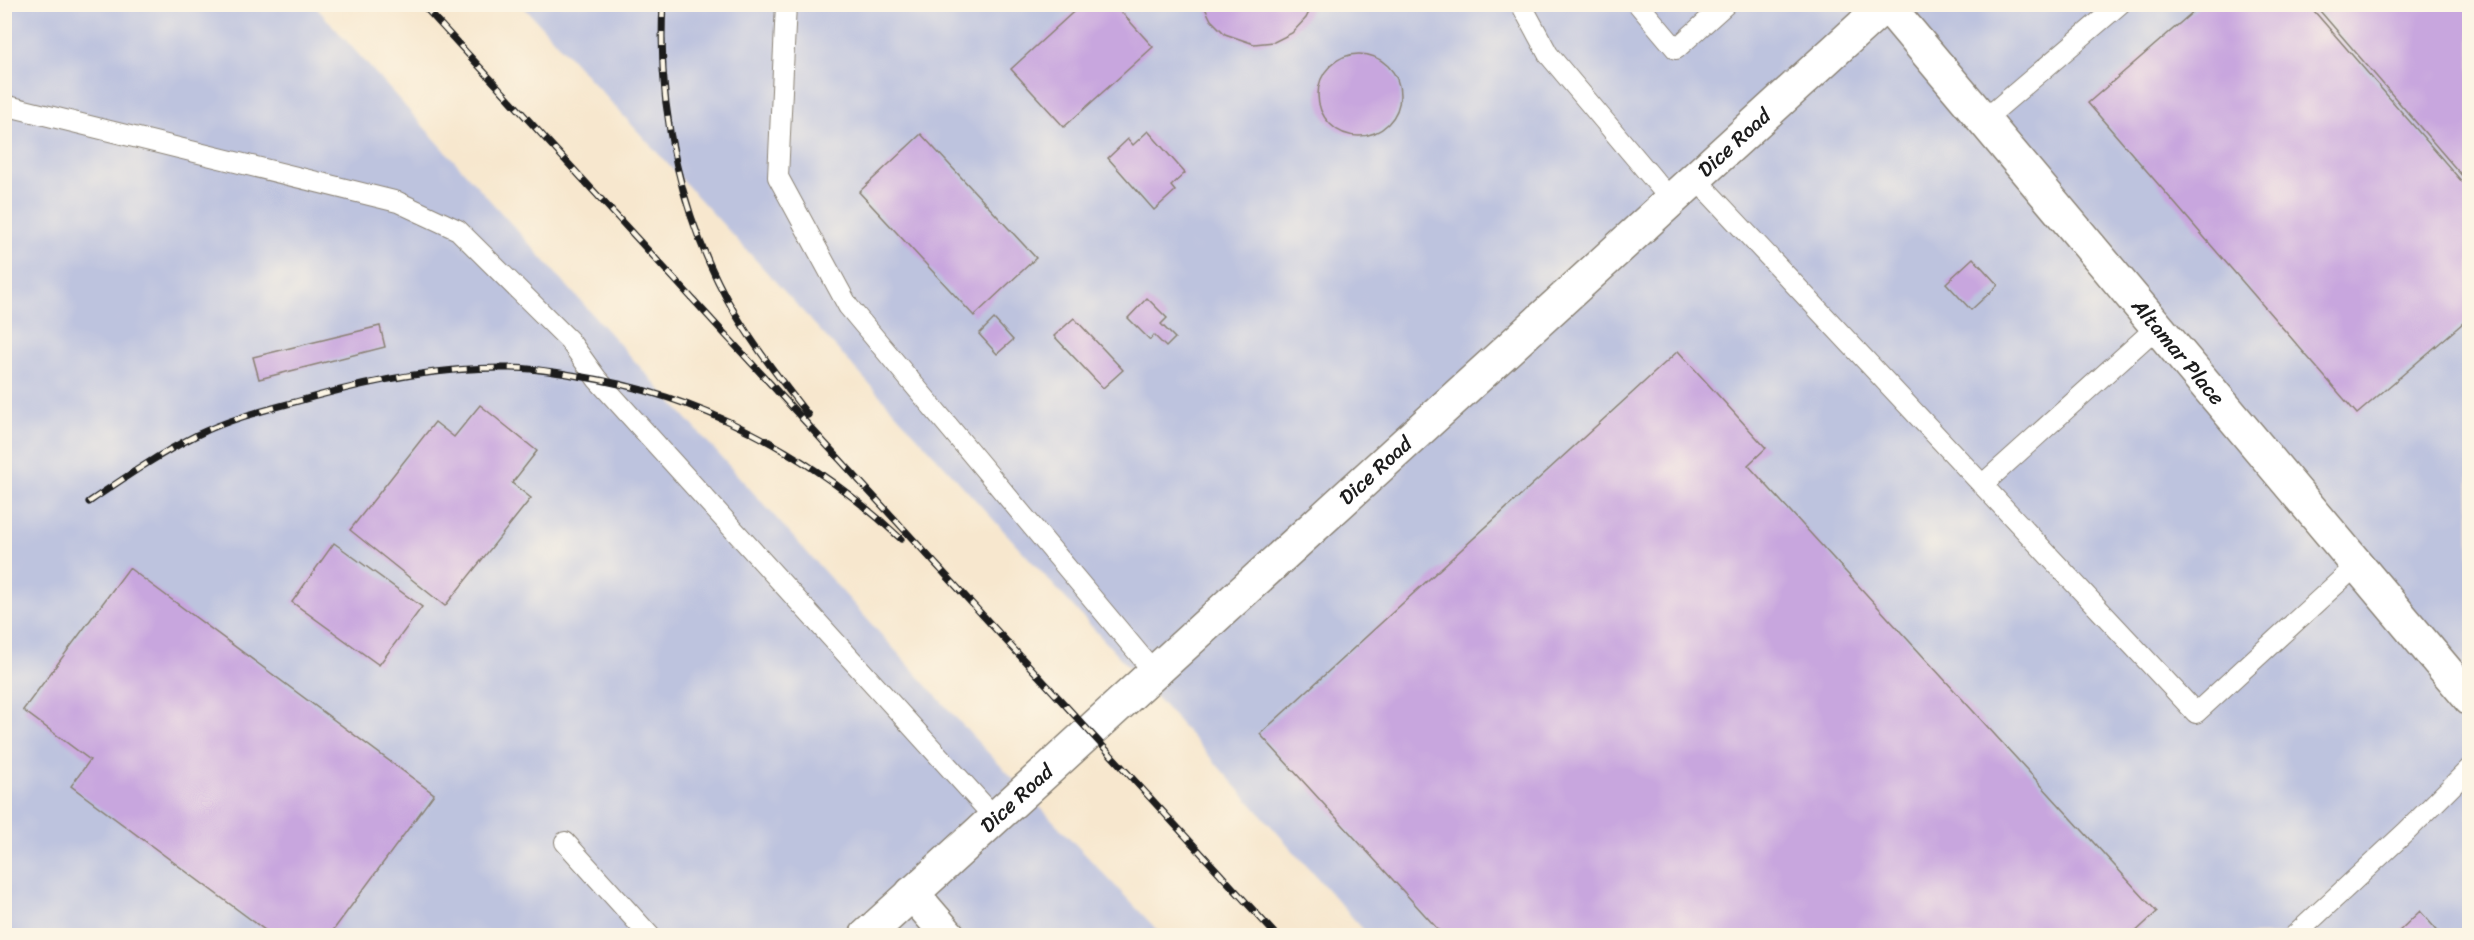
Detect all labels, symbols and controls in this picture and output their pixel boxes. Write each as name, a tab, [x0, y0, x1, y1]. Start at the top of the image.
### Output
street label: Dice Road	[1688, 97, 1782, 187]
street label: Altamar Place	[2121, 289, 2235, 414]
street label: Dice Road	[1329, 425, 1423, 515]
street label: Dice Road	[971, 753, 1064, 843]

